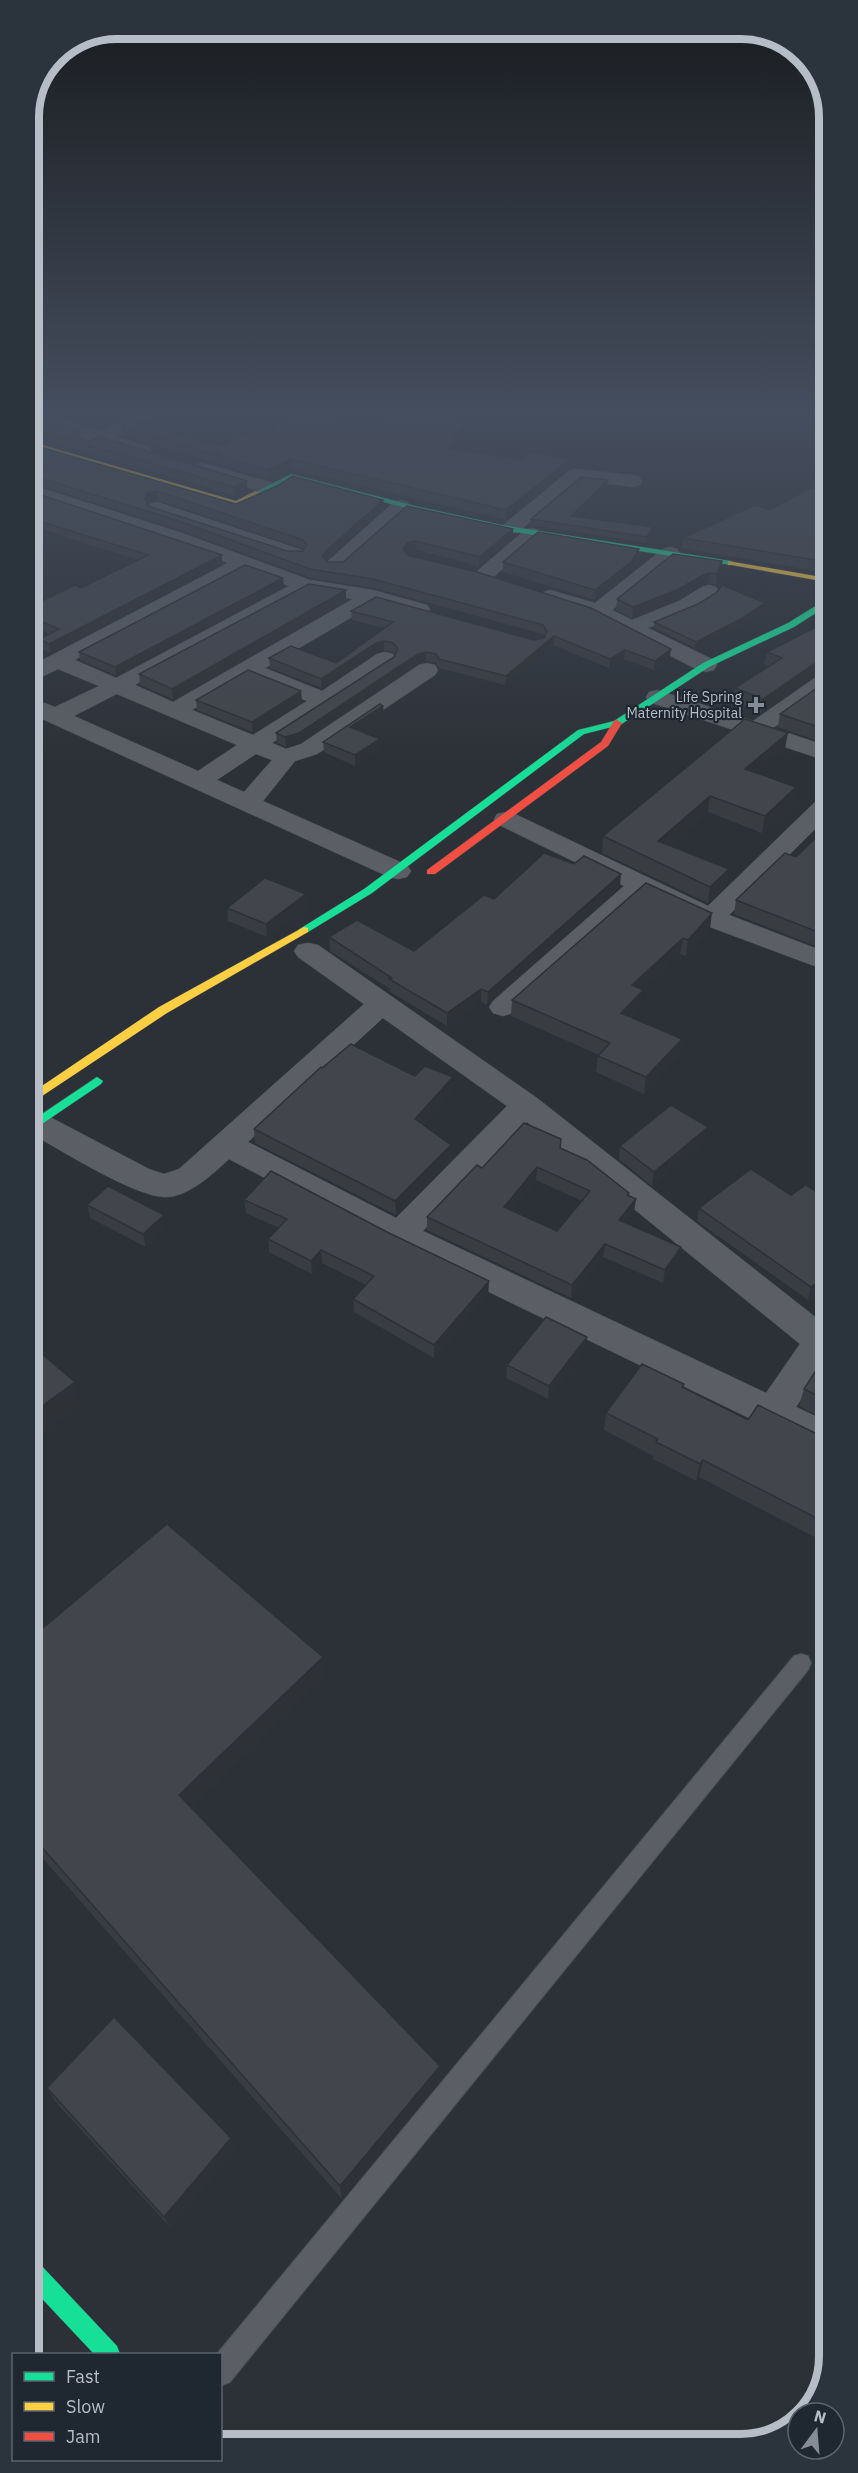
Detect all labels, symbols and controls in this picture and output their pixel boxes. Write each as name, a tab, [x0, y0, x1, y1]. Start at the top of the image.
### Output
place label: Life Spring Maternity Hospital	[626, 688, 743, 722]
marker: Life Spring Maternity Hospital	[747, 696, 765, 714]
legend	[12, 2353, 222, 2461]
text: Fast	[66, 2365, 100, 2388]
text: Slow	[66, 2395, 105, 2418]
north arrow	[786, 2401, 846, 2461]
text: N	[812, 2405, 828, 2428]
text: Jam	[66, 2425, 101, 2448]

